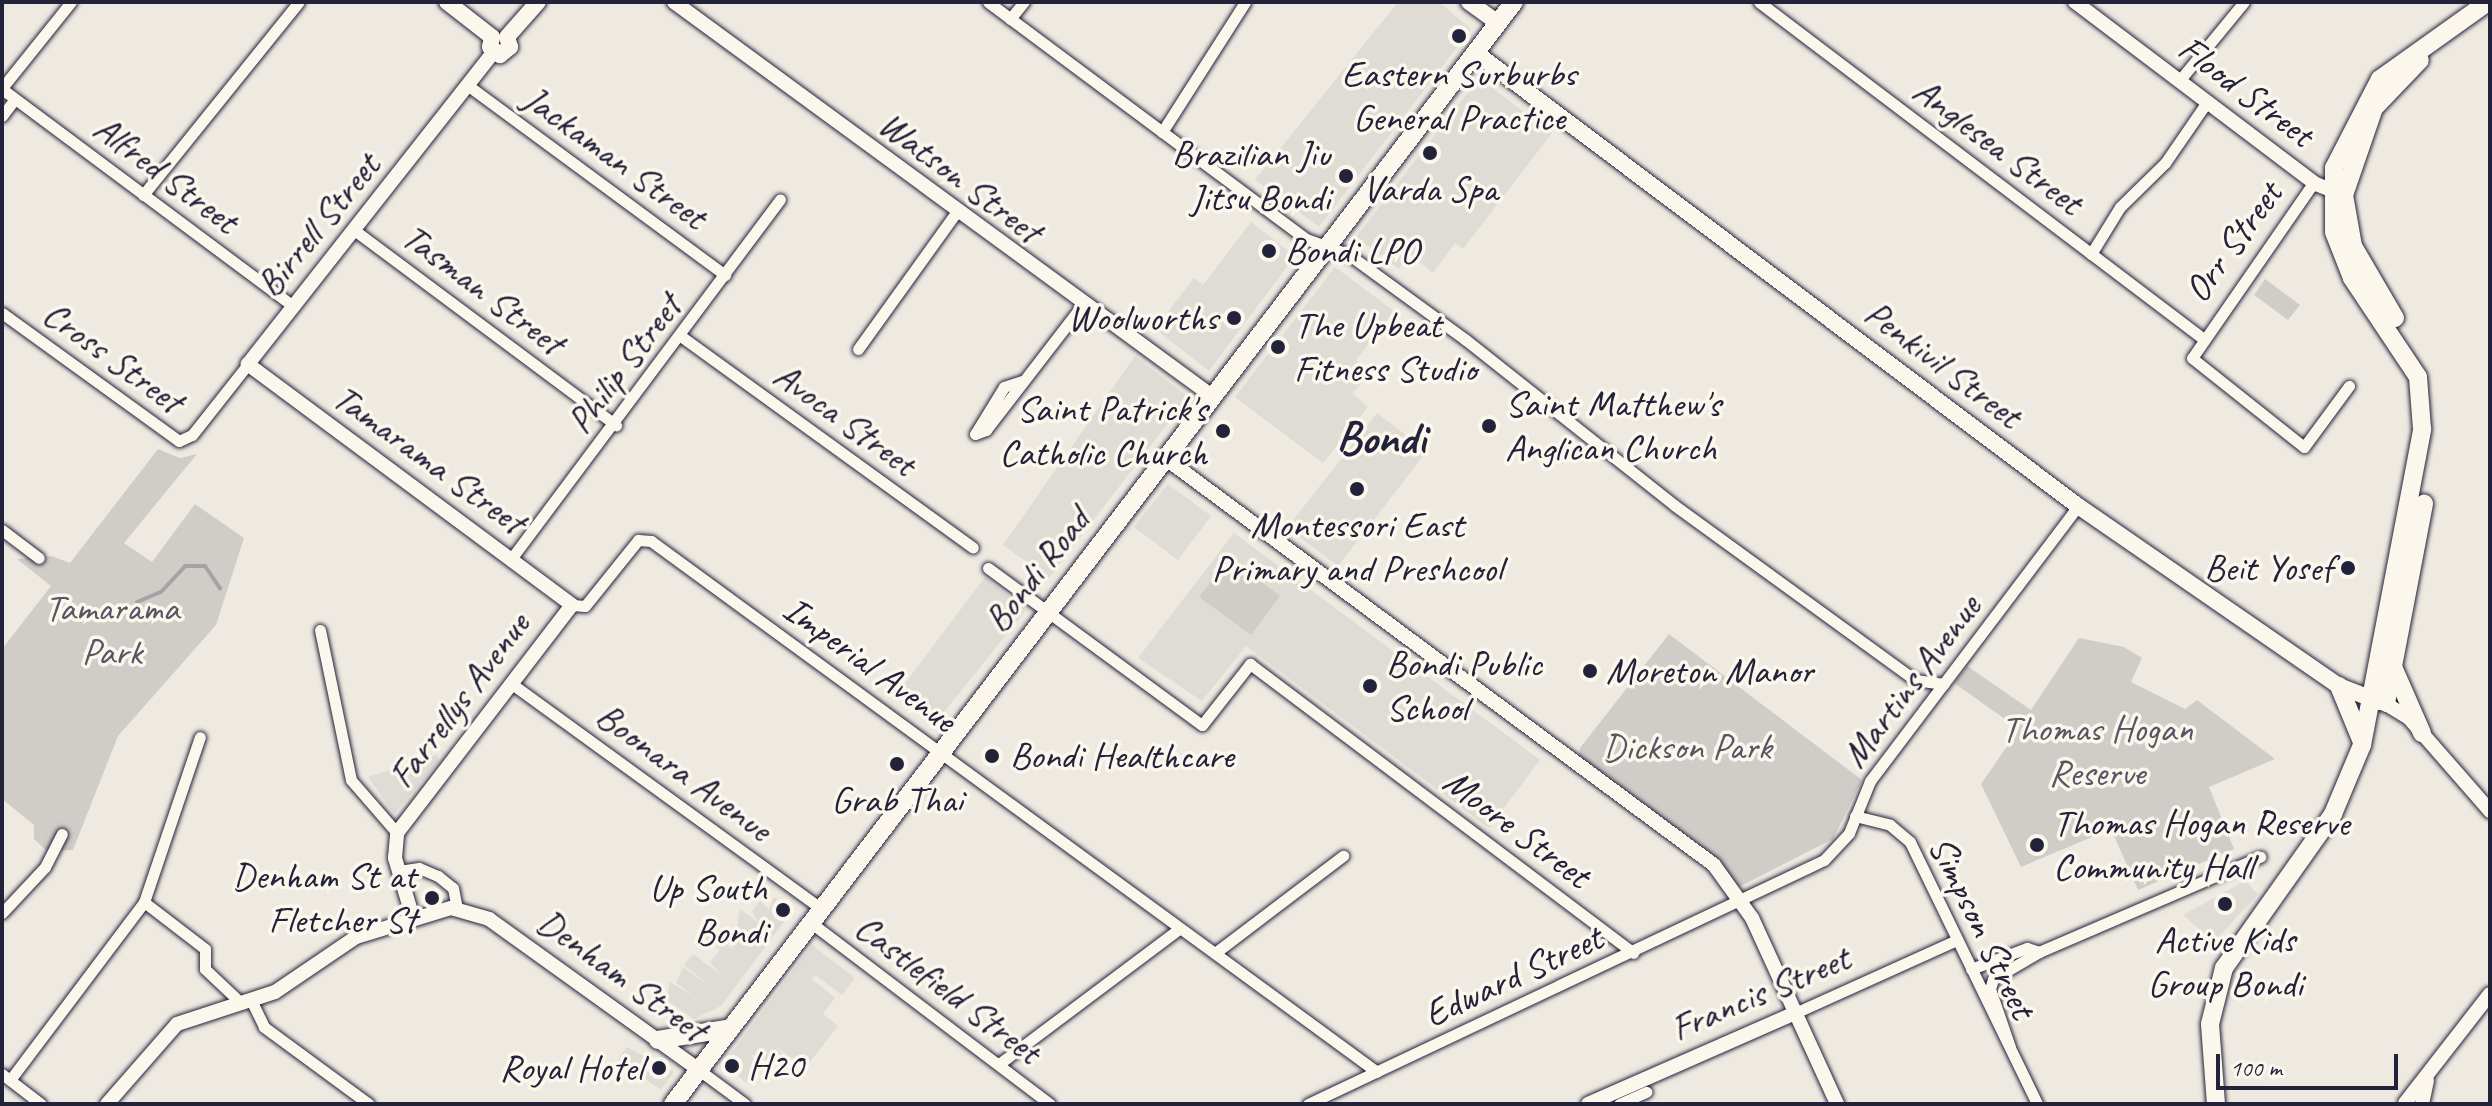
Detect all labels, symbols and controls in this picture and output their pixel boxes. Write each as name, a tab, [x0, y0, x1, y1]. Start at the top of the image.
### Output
marker: Eastern Surburbs General Practice	[1448, 25, 1470, 47]
street label: Flood Street	[2169, 25, 2323, 157]
place label: Eastern Surburbs General Practice	[1342, 51, 1576, 140]
street label: Anglesea Street	[1904, 67, 2092, 225]
street label: Jackaman Street	[514, 75, 716, 239]
street label: Watson Street	[870, 101, 1050, 253]
street label: Alfred Street	[85, 105, 247, 243]
place label: Brazilian Jiu Jitsu Bondi	[1171, 131, 1330, 220]
street label: Birrell Street	[246, 144, 390, 306]
marker: Varda Spa	[1421, 144, 1439, 162]
place label: Varda Spa	[1362, 166, 1498, 212]
marker: Brazilian Jiu Jitsu Bondi	[1337, 167, 1355, 185]
street label: Orr Street	[2174, 173, 2292, 311]
street label: Tasman Street	[393, 213, 573, 365]
place label: Bondi LPO	[1285, 228, 1419, 274]
marker: Bondi LPO	[1260, 242, 1278, 260]
street label: Philip Street	[557, 285, 691, 443]
street label: Penkivil Street	[1855, 290, 2031, 438]
street label: Cross Street	[34, 291, 192, 423]
place label: Woolworths	[1068, 295, 1218, 341]
place label: The Upbeat Fitness Studio	[1294, 302, 1477, 392]
marker: Woolworths	[1225, 309, 1243, 327]
marker: The Upbeat Fitness Studio	[1269, 338, 1287, 356]
street label: Avoca Street	[765, 352, 925, 486]
street label: Tamarama Street	[324, 374, 534, 544]
place label: Saint Matthew's Anglican Church	[1505, 381, 1721, 470]
place label: Saint Patrick's Catholic Church	[998, 386, 1207, 476]
district label: Bondi	[1336, 410, 1426, 466]
marker: Saint Matthew's Anglican Church	[1480, 417, 1498, 435]
marker: Saint Patrick's Catholic Church	[1214, 422, 1232, 440]
marker: Montessori East Primary and Preshcool	[1348, 480, 1366, 498]
street label: Bondi Road	[974, 499, 1100, 641]
place label: Montessori East Primary and Preshcool	[1211, 502, 1503, 592]
place label: Beit Yosef	[2204, 545, 2332, 591]
marker: Beit Yosef	[2339, 559, 2357, 577]
park label: Tamarama Park	[45, 585, 179, 674]
street label: Imperial Avenue	[775, 586, 965, 742]
street label: Martins Avenue	[1831, 586, 1991, 776]
street label: Farrellys Avenue	[378, 603, 540, 797]
place label: Bondi Public School	[1386, 641, 1542, 730]
place label: Moreton Manor	[1606, 648, 1813, 694]
marker: Moreton Manor	[1581, 662, 1599, 680]
marker: Bondi Public School	[1361, 677, 1379, 695]
street label: Boonara Avenue	[587, 693, 781, 851]
park label: Thomas Hogan Reserve	[2002, 706, 2192, 796]
park label: Dickson Park	[1602, 724, 1772, 770]
place label: Bondi Healthcare	[1010, 733, 1232, 779]
marker: Bondi Healthcare	[981, 745, 1003, 767]
marker: Grab Thai	[888, 755, 906, 773]
street label: Moore Street	[1435, 758, 1599, 898]
place label: Grab Thai	[830, 777, 964, 823]
place label: Thomas Hogan Reserve Community Hall	[2053, 800, 2349, 890]
street label: Simpson Street	[1918, 828, 2046, 1026]
marker: Thomas Hogan Reserve Community Hall	[2028, 836, 2046, 854]
place label: Denham St at Fletcher St	[231, 853, 416, 942]
place label: Up South Bondi	[649, 865, 767, 954]
marker: Denham St at Fletcher St	[423, 889, 441, 907]
marker: Active Kids Group Bondi	[2216, 895, 2234, 913]
street label: Denham Street	[529, 899, 715, 1051]
marker: Up South Bondi	[774, 901, 792, 919]
street label: Castlefield Street	[846, 904, 1050, 1074]
street label: Edward Street	[1416, 915, 1610, 1037]
place label: Active Kids Group Bondi	[2147, 917, 2303, 1006]
street label: Francis Street	[1664, 935, 1856, 1051]
scale bar	[2220, 1038, 2402, 1088]
place label: H20	[748, 1043, 804, 1089]
place label: Royal Hotel	[500, 1045, 643, 1091]
text: 100 m	[2230, 1053, 2282, 1083]
marker: H20	[723, 1057, 741, 1075]
marker: Royal Hotel	[650, 1059, 668, 1077]

